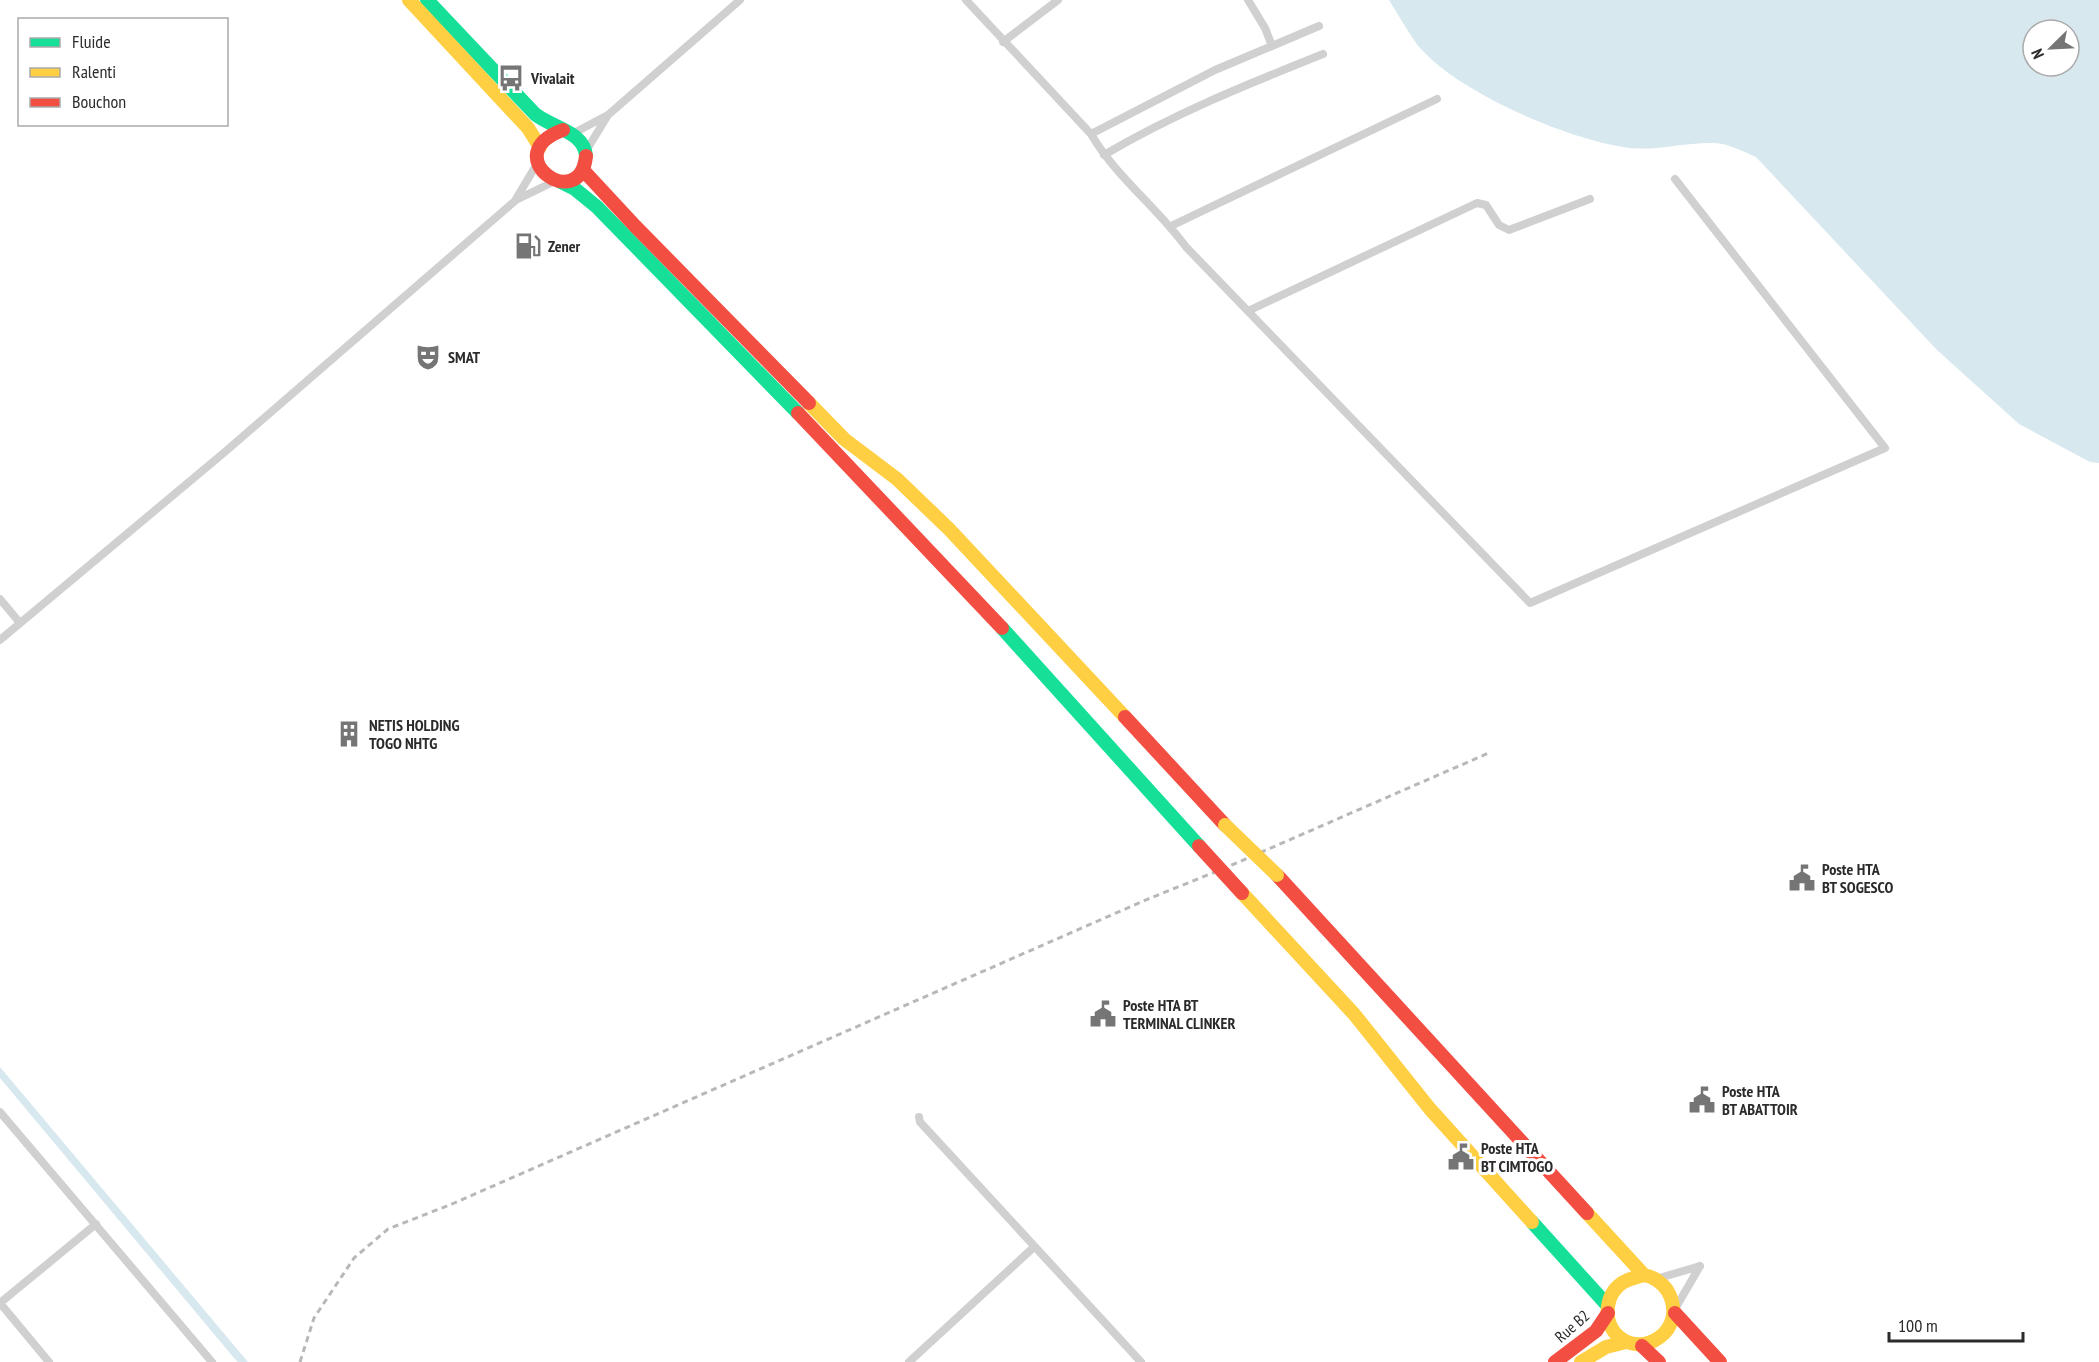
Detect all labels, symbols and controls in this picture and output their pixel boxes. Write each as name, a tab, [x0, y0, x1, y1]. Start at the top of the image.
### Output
legend	[18, 18, 228, 126]
north arrow	[2021, 18, 2081, 78]
text: Fluide	[72, 30, 111, 53]
text: N	[2026, 46, 2048, 62]
text: Ralenti	[72, 60, 116, 83]
bus stop icon: Vivalait	[496, 63, 526, 93]
place label: Vivalait	[530, 68, 575, 88]
text: Bouchon	[72, 90, 126, 113]
fuel station icon: Zener	[513, 231, 543, 261]
place label: Zener	[548, 236, 581, 256]
theatre icon: SMAT	[413, 342, 443, 372]
place label: SMAT	[448, 347, 481, 367]
place label: NETIS HOLDING TOGO NHTG	[369, 715, 459, 753]
building icon: NETIS HOLDING TOGO NHTG	[334, 719, 364, 749]
place label: Poste HTA BT SOGESCO	[1822, 859, 1893, 897]
public building icon: Poste HTA BT SOGESCO	[1787, 863, 1817, 893]
place label: Poste HTA BT TERMINAL CLINKER	[1123, 995, 1236, 1033]
public building icon: Poste HTA BT TERMINAL CLINKER	[1088, 999, 1118, 1029]
place label: Poste HTA BT ABATTOIR	[1722, 1081, 1798, 1119]
public building icon: Poste HTA BT ABATTOIR	[1687, 1085, 1717, 1115]
place label: Poste HTA BT CIMTOGO	[1481, 1138, 1553, 1176]
public building icon: Poste HTA BT CIMTOGO	[1446, 1142, 1476, 1172]
scale bar	[1889, 1305, 2022, 1343]
street label: Rue B2	[1551, 1306, 1593, 1346]
text: 100 m	[1898, 1314, 1938, 1337]

